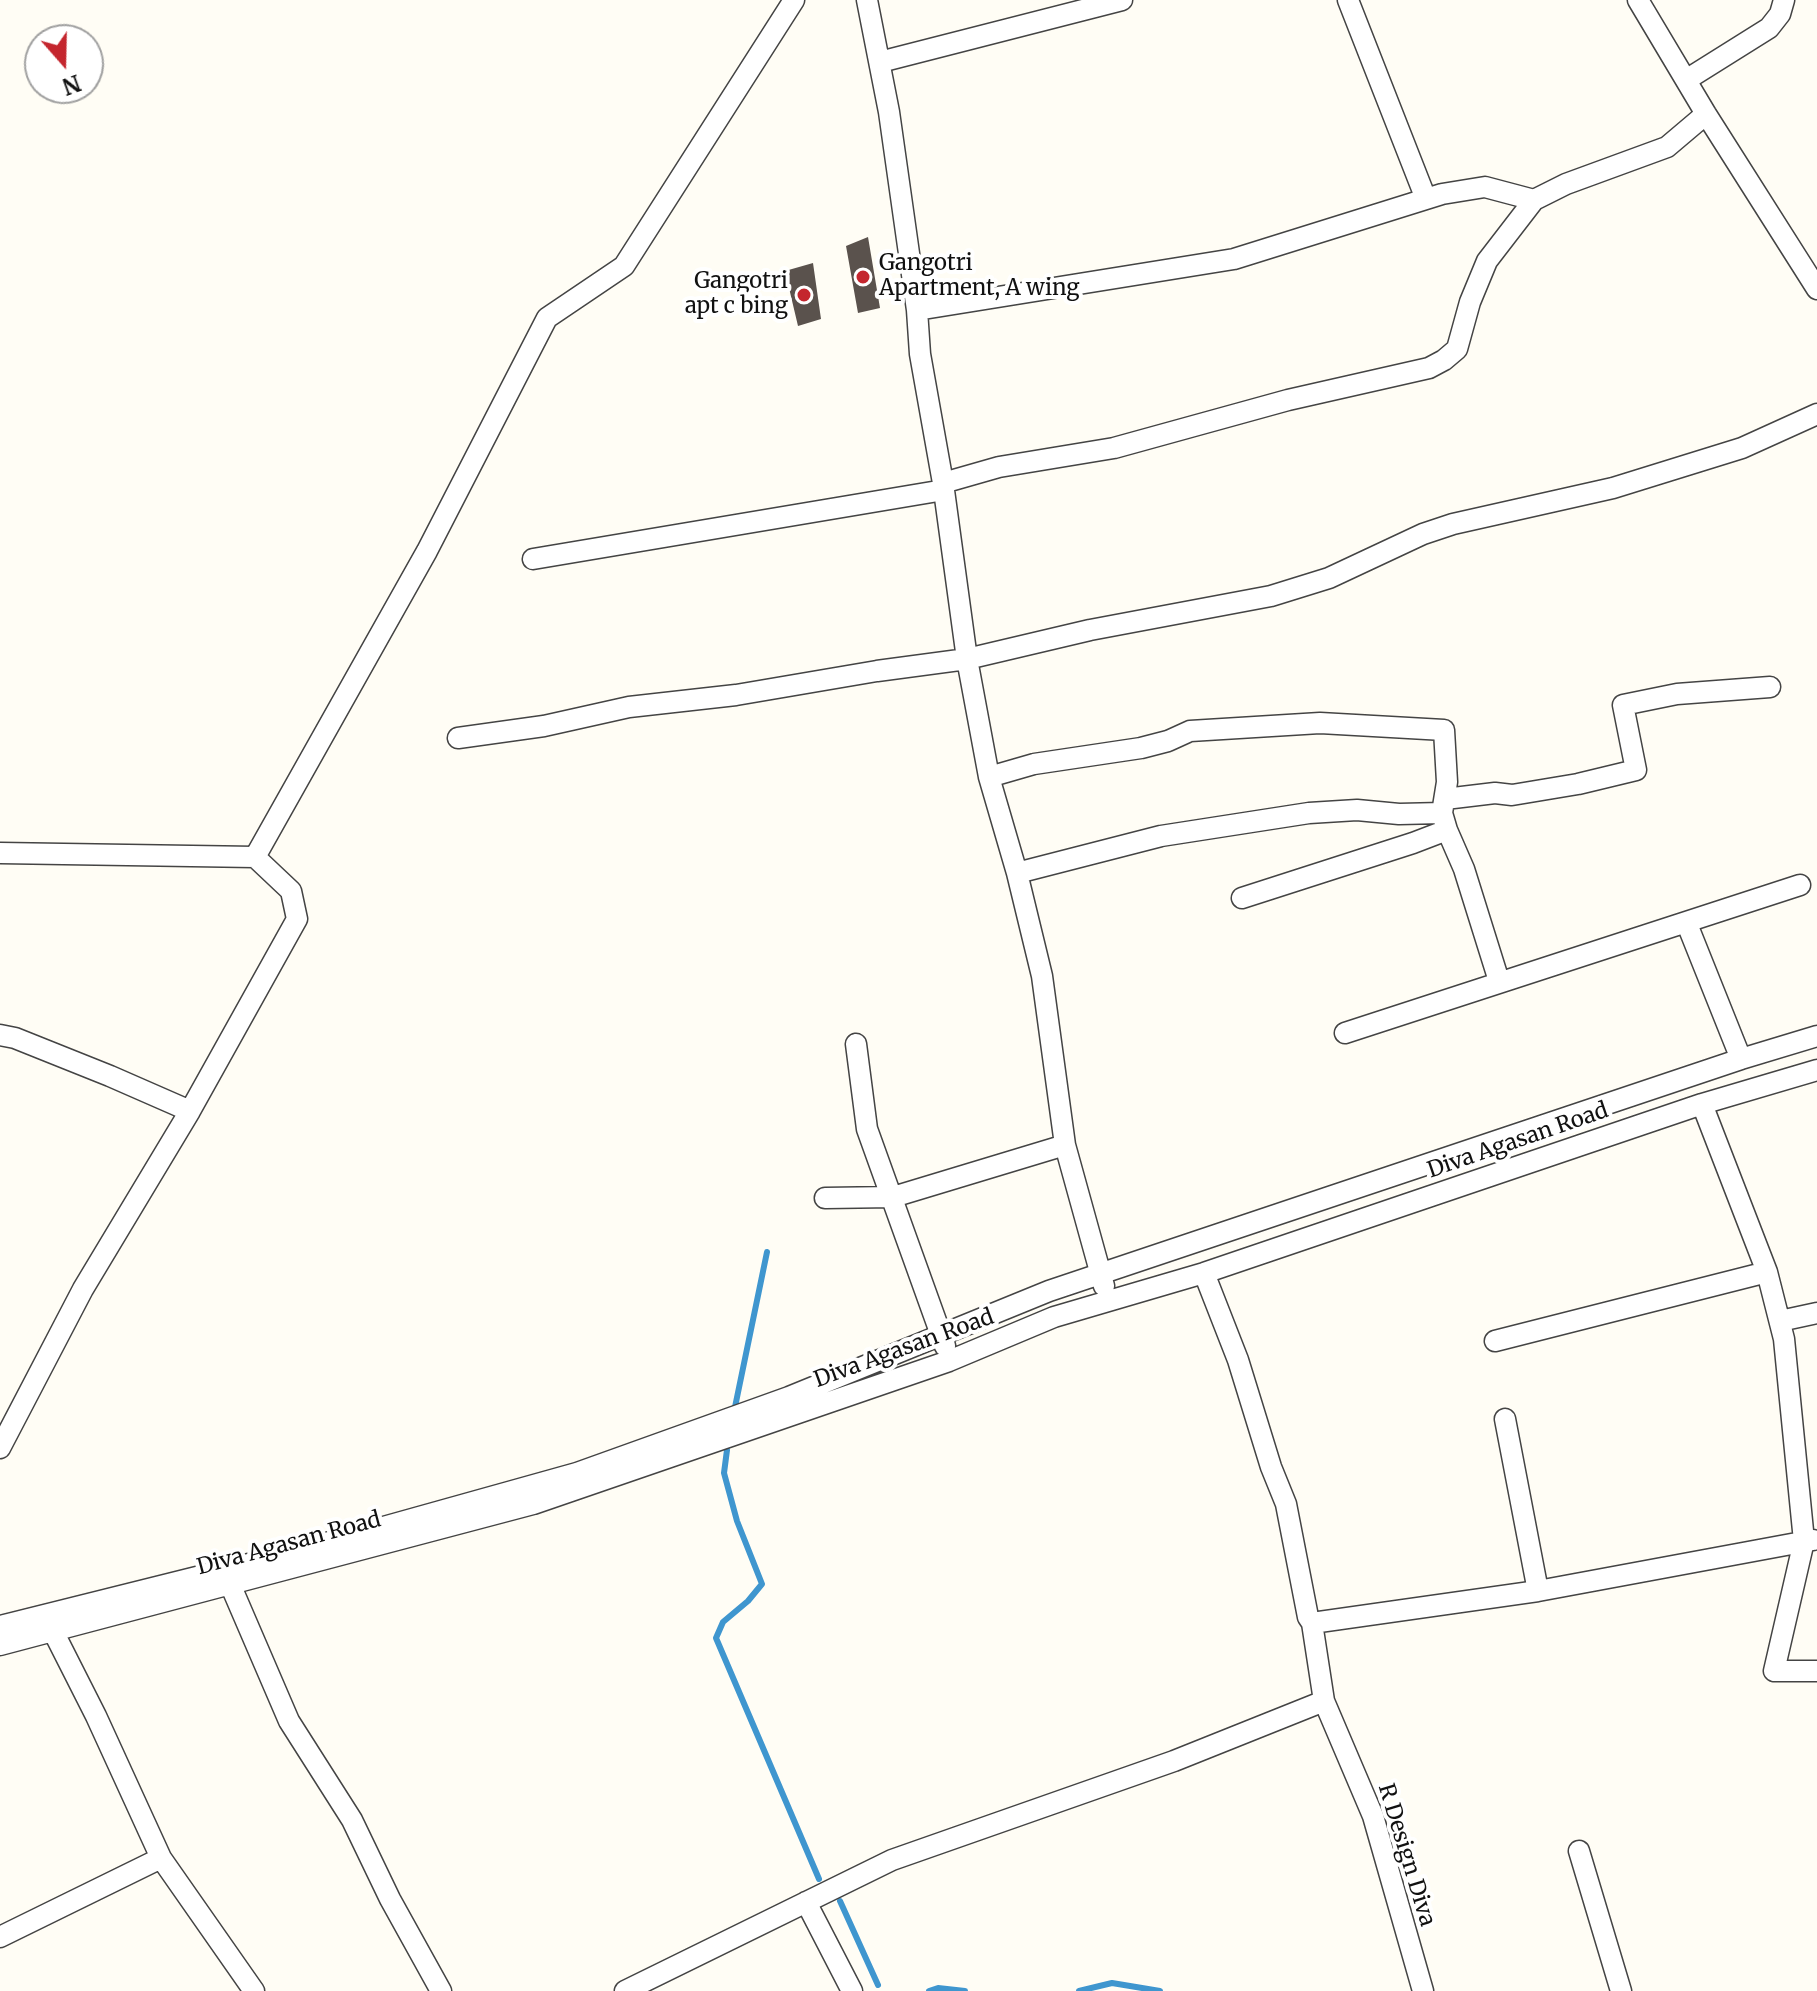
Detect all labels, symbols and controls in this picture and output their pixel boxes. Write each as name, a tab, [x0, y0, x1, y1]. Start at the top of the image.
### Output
north arrow	[24, 24, 104, 104]
text: N	[59, 69, 84, 101]
place label: Gangotri Apartment, A wing	[879, 251, 1080, 302]
marker: Gangotri Apartment, A wing	[854, 268, 872, 286]
place label: Gangotri apt c bing	[685, 269, 788, 320]
marker: Gangotri apt c bing	[795, 286, 813, 304]
street label: Diva Agasan Road	[1424, 1098, 1612, 1184]
street label: Diva Agasan Road	[810, 1304, 998, 1394]
street label: Diva Agasan Road	[194, 1507, 384, 1581]
street label: R Design Diva	[1372, 1781, 1440, 1929]

